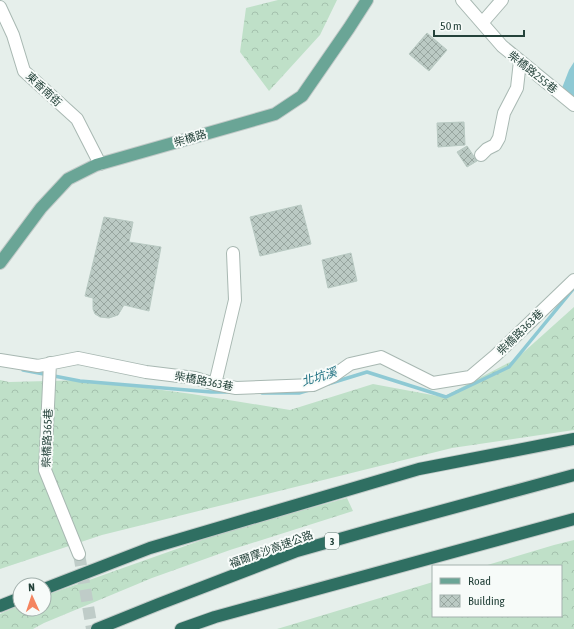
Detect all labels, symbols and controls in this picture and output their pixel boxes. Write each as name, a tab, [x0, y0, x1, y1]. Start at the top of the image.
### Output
scale bar	[434, 12, 524, 38]
text: 50 m	[440, 19, 462, 33]
street label: 柴橋路255巷	[506, 49, 560, 95]
street label: 東香南街	[24, 70, 64, 108]
street label: 柴橋路	[172, 128, 208, 148]
street label: 柴橋路363巷	[494, 307, 546, 357]
water label: 北坑溪	[300, 364, 340, 389]
street label: 柴橋路363巷	[174, 369, 234, 393]
street label: 柴橋路365巷	[40, 408, 54, 468]
street label: 福爾摩沙高速公路	[228, 528, 314, 570]
road number: 3	[325, 533, 339, 549]
legend	[432, 565, 562, 617]
text: Road	[468, 574, 491, 588]
north arrow	[12, 577, 52, 617]
text: N	[28, 581, 35, 593]
text: Building	[468, 594, 506, 608]

